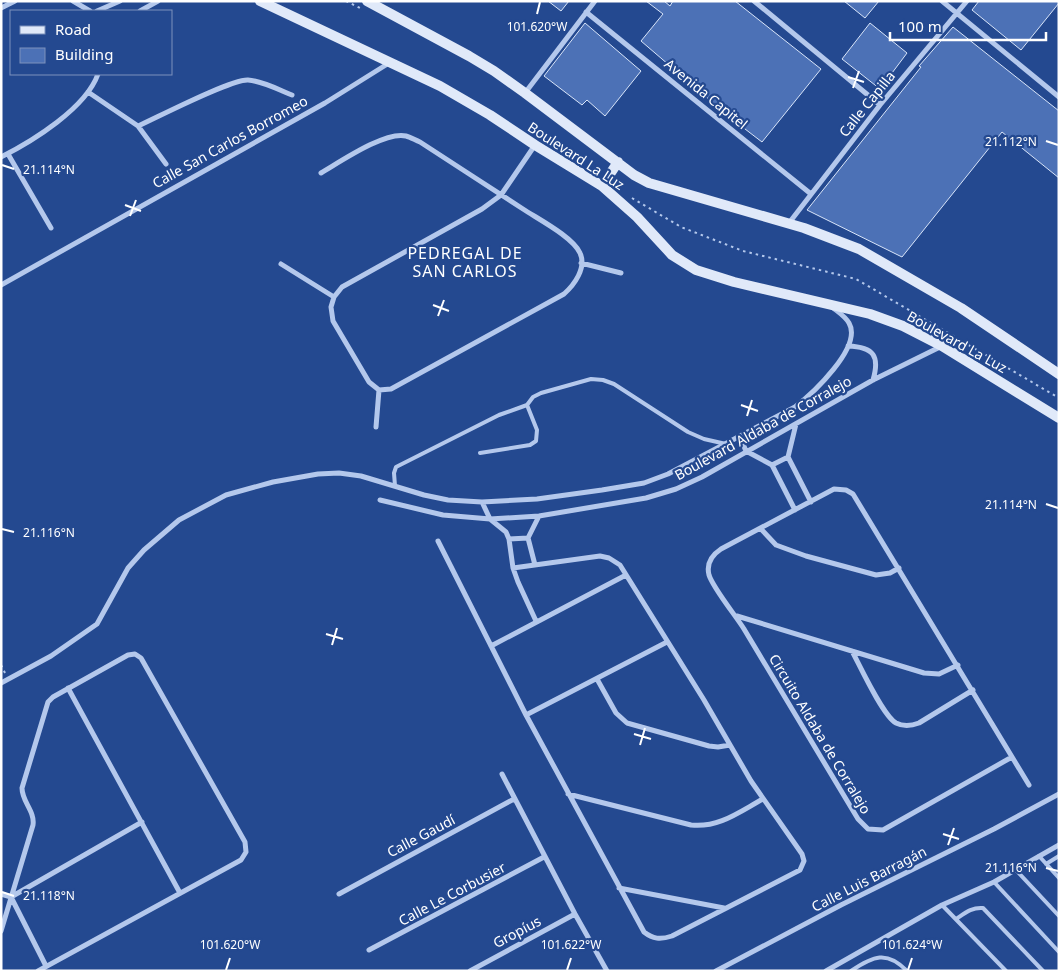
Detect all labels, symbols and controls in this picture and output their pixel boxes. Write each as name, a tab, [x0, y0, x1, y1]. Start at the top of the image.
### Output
legend	[10, 10, 172, 75]
scale bar	[890, 10, 1046, 42]
text: 100 m	[898, 16, 942, 36]
text: 101.620°W	[507, 18, 567, 35]
text: Road	[55, 19, 91, 39]
text: Building	[55, 44, 113, 64]
street label: Avenida Capitel	[661, 54, 752, 133]
street label: Calle Capilla	[834, 67, 899, 141]
street label: Calle San Carlos Borromeo	[149, 91, 311, 192]
street label: Boulevard La Luz	[524, 117, 629, 194]
text: 21.112°N	[985, 133, 1037, 150]
text: 21.114°N	[23, 161, 75, 178]
district label: PEDREGAL DE SAN CARLOS	[407, 242, 523, 282]
street label: Boulevard La Luz	[904, 306, 1011, 377]
street label: Boulevard Aldaba de Corralejo	[671, 371, 855, 484]
text: 21.114°N	[985, 496, 1037, 513]
text: 21.116°N	[23, 524, 75, 541]
street label: Circuito Aldaba de Corralejo	[765, 650, 876, 817]
street label: Calle Gaudí	[383, 810, 458, 861]
street label: Calle Luis Barragán	[808, 841, 929, 916]
street label: Calle Le Corbusier	[395, 857, 509, 930]
text: 21.116°N	[985, 859, 1037, 876]
text: 21.118°N	[23, 887, 75, 904]
street label: Gropíus	[489, 911, 544, 952]
text: 101.620°W	[200, 936, 260, 953]
text: 101.622°W	[541, 936, 601, 953]
text: 101.624°W	[882, 936, 942, 953]

